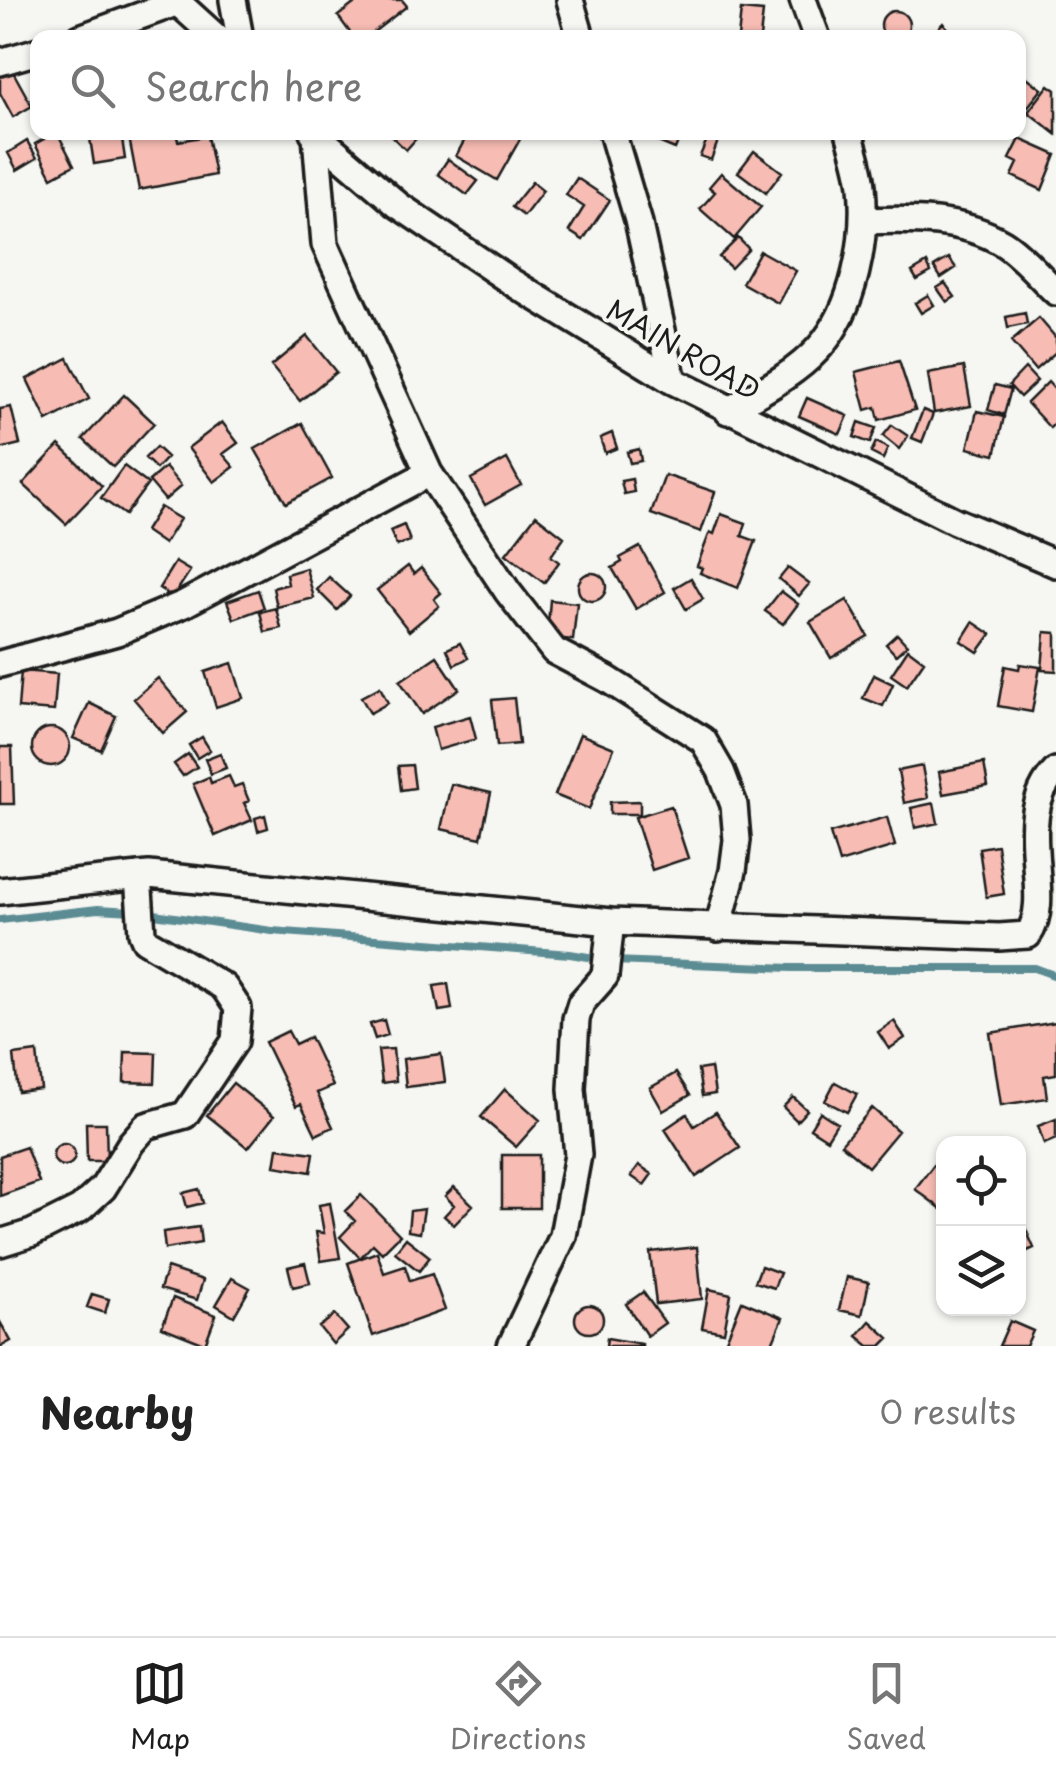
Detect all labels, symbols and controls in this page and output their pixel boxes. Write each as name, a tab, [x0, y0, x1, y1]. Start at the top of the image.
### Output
search box	[30, 30, 1026, 140]
text: Search here	[145, 57, 362, 114]
icon: search	[65, 58, 120, 113]
street label: MAIN ROAD	[599, 288, 769, 410]
map controls	[936, 1136, 1026, 1316]
button: locate	[936, 1136, 1026, 1226]
button: layers	[936, 1226, 1026, 1316]
text: Nearby	[40, 1380, 194, 1443]
text: 0 results	[880, 1387, 1016, 1435]
tab: Map	[130, 1656, 190, 1759]
tab: Directions	[450, 1656, 586, 1759]
tab: Saved	[846, 1656, 926, 1759]

